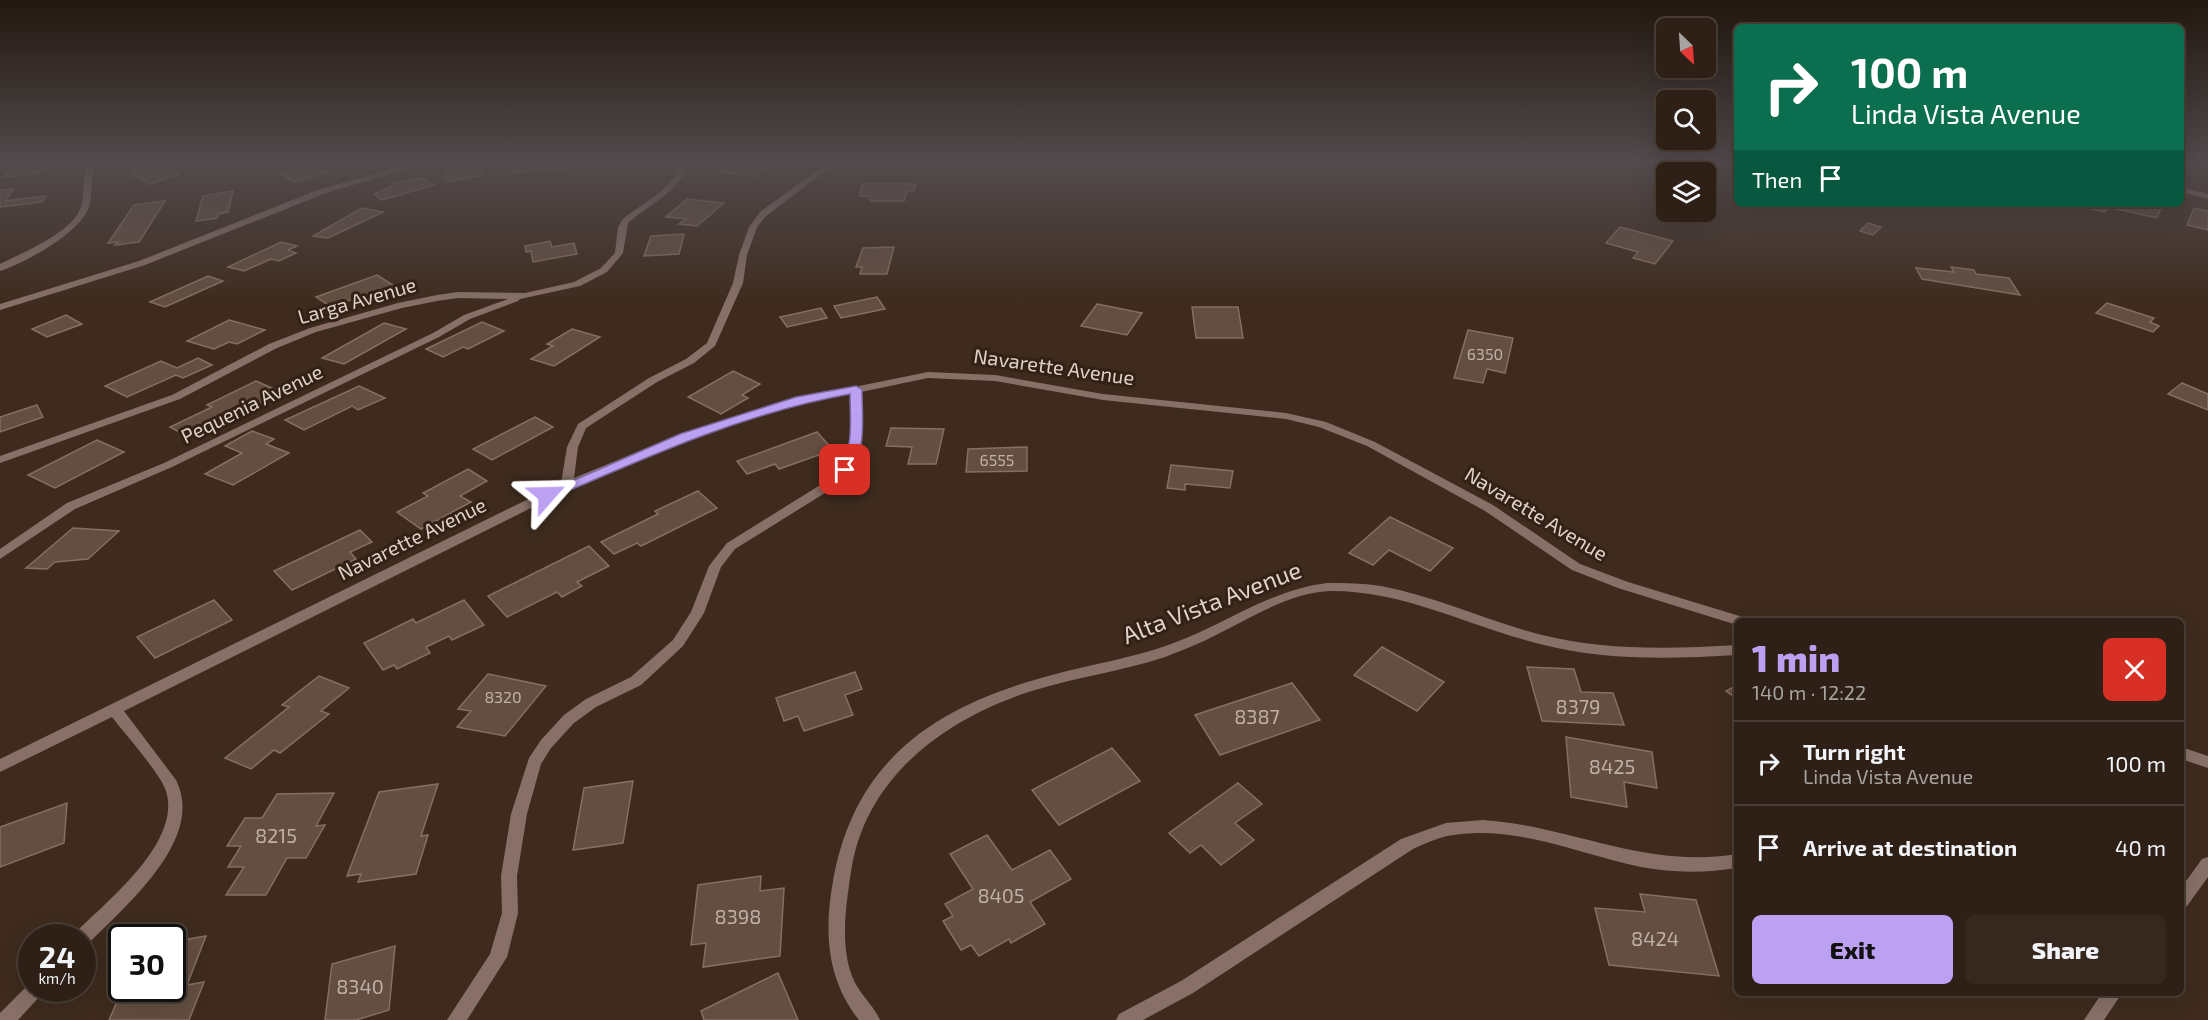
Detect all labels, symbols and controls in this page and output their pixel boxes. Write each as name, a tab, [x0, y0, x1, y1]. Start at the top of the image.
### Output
north arrow	[1656, 18, 1716, 78]
map controls	[1656, 18, 1716, 222]
text: 100 m	[1851, 46, 1968, 96]
icon: right	[1752, 48, 1830, 126]
button: search	[1656, 90, 1716, 150]
text: Linda Vista Avenue	[1851, 97, 2081, 129]
button: layers	[1656, 162, 1716, 222]
icon: arrive	[1814, 162, 1847, 195]
text: Then	[1752, 166, 1802, 192]
street label: Larga Avenue	[295, 272, 419, 328]
street label: Navarette Avenue	[972, 343, 1136, 389]
house number: 6350	[1467, 344, 1503, 363]
street label: Pequenia Avenue	[177, 358, 326, 448]
pin	[819, 444, 870, 495]
house number: 6555	[980, 450, 1014, 469]
icon: arrive	[828, 453, 861, 486]
street label: Navarette Avenue	[1461, 461, 1612, 565]
position arrow	[515, 463, 579, 527]
street label: Navarette Avenue	[333, 492, 490, 584]
street label: Alta Vista Avenue	[1118, 554, 1305, 649]
text: 1 min	[1752, 636, 1840, 679]
button: close	[2103, 638, 2166, 701]
text: 140 m · 12:22	[1752, 680, 1866, 704]
house number: 8320	[484, 687, 522, 706]
house number: 8379	[1556, 694, 1600, 718]
house number: 8387	[1234, 704, 1280, 728]
text: Turn right	[1803, 738, 1905, 764]
icon: right	[1752, 747, 1785, 780]
text: 100 m	[2107, 750, 2166, 776]
house number: 8425	[1589, 754, 1635, 778]
text: Linda Vista Avenue	[1803, 764, 1973, 788]
house number: 8215	[255, 823, 297, 847]
icon: arrive	[1752, 831, 1785, 864]
text: Arrive at destination	[1803, 834, 2017, 860]
text: 40 m	[2115, 834, 2166, 860]
house number: 8405	[977, 883, 1025, 907]
house number: 8398	[715, 904, 761, 928]
button: Exit	[1752, 915, 1953, 984]
button: Share	[1965, 915, 2166, 984]
speed limit sign: 30	[108, 924, 186, 1002]
house number: 8424	[1631, 926, 1679, 950]
text: 24	[39, 938, 75, 974]
text: km/h	[38, 969, 76, 987]
house number: 8340	[336, 974, 384, 998]

